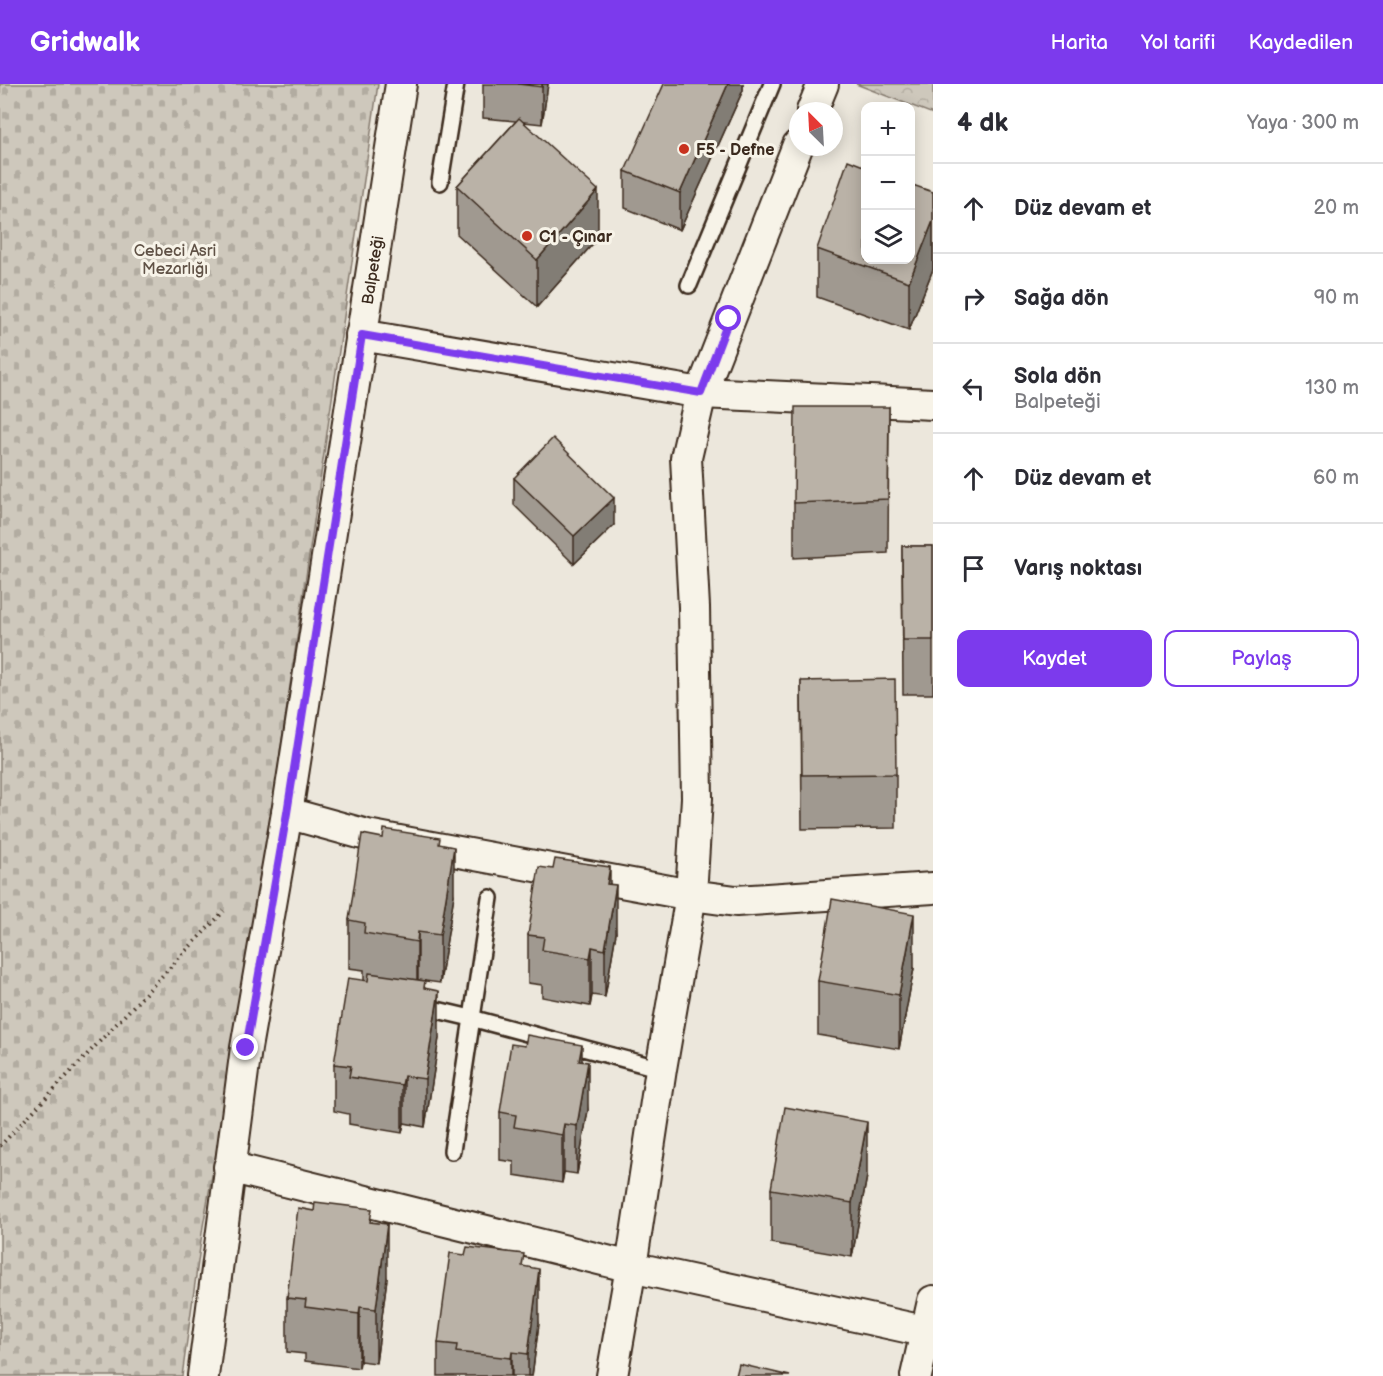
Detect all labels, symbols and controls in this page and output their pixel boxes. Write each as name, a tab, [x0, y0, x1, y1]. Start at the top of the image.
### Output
text: Gridwalk	[30, 26, 140, 59]
text: Harita	[1051, 30, 1108, 55]
text: Yol tarifi	[1141, 30, 1216, 55]
text: Kaydedilen	[1249, 30, 1353, 55]
north arrow	[789, 102, 843, 156]
map controls	[861, 102, 915, 264]
button: +	[861, 102, 915, 156]
text: 4 dk	[957, 108, 1008, 139]
text: Yaya · 300 m	[1247, 111, 1359, 135]
place label: F5 - Defne	[696, 141, 774, 160]
marker: F5 - Defne	[677, 142, 691, 156]
button: −	[861, 156, 915, 210]
icon: ahead	[957, 192, 990, 225]
text: Düz devam et	[1014, 195, 1151, 222]
text: 20 m	[1314, 196, 1359, 220]
button: layers	[861, 210, 915, 264]
place label: C1 - Çınar	[539, 228, 613, 247]
marker: C1 - Çınar	[520, 229, 534, 243]
street label: Balpeteği	[359, 234, 388, 306]
park label: Cebeci Asri Mezarlığı	[134, 242, 217, 279]
icon: right	[957, 282, 990, 315]
text: Sağa dön	[1014, 285, 1109, 312]
text: 90 m	[1314, 286, 1359, 310]
route start	[715, 305, 741, 331]
text: Sola dön	[1014, 363, 1102, 390]
icon: left	[957, 372, 990, 405]
text: 130 m	[1305, 376, 1359, 400]
text: Balpeteği	[1014, 390, 1101, 414]
icon: ahead	[957, 462, 990, 495]
text: Düz devam et	[1014, 465, 1151, 492]
text: 60 m	[1313, 466, 1359, 490]
icon: arrive	[957, 552, 990, 585]
text: Varış noktası	[1014, 555, 1142, 582]
button: Kaydet	[957, 630, 1152, 687]
button: Paylaş	[1164, 630, 1359, 687]
route end	[232, 1034, 258, 1060]

